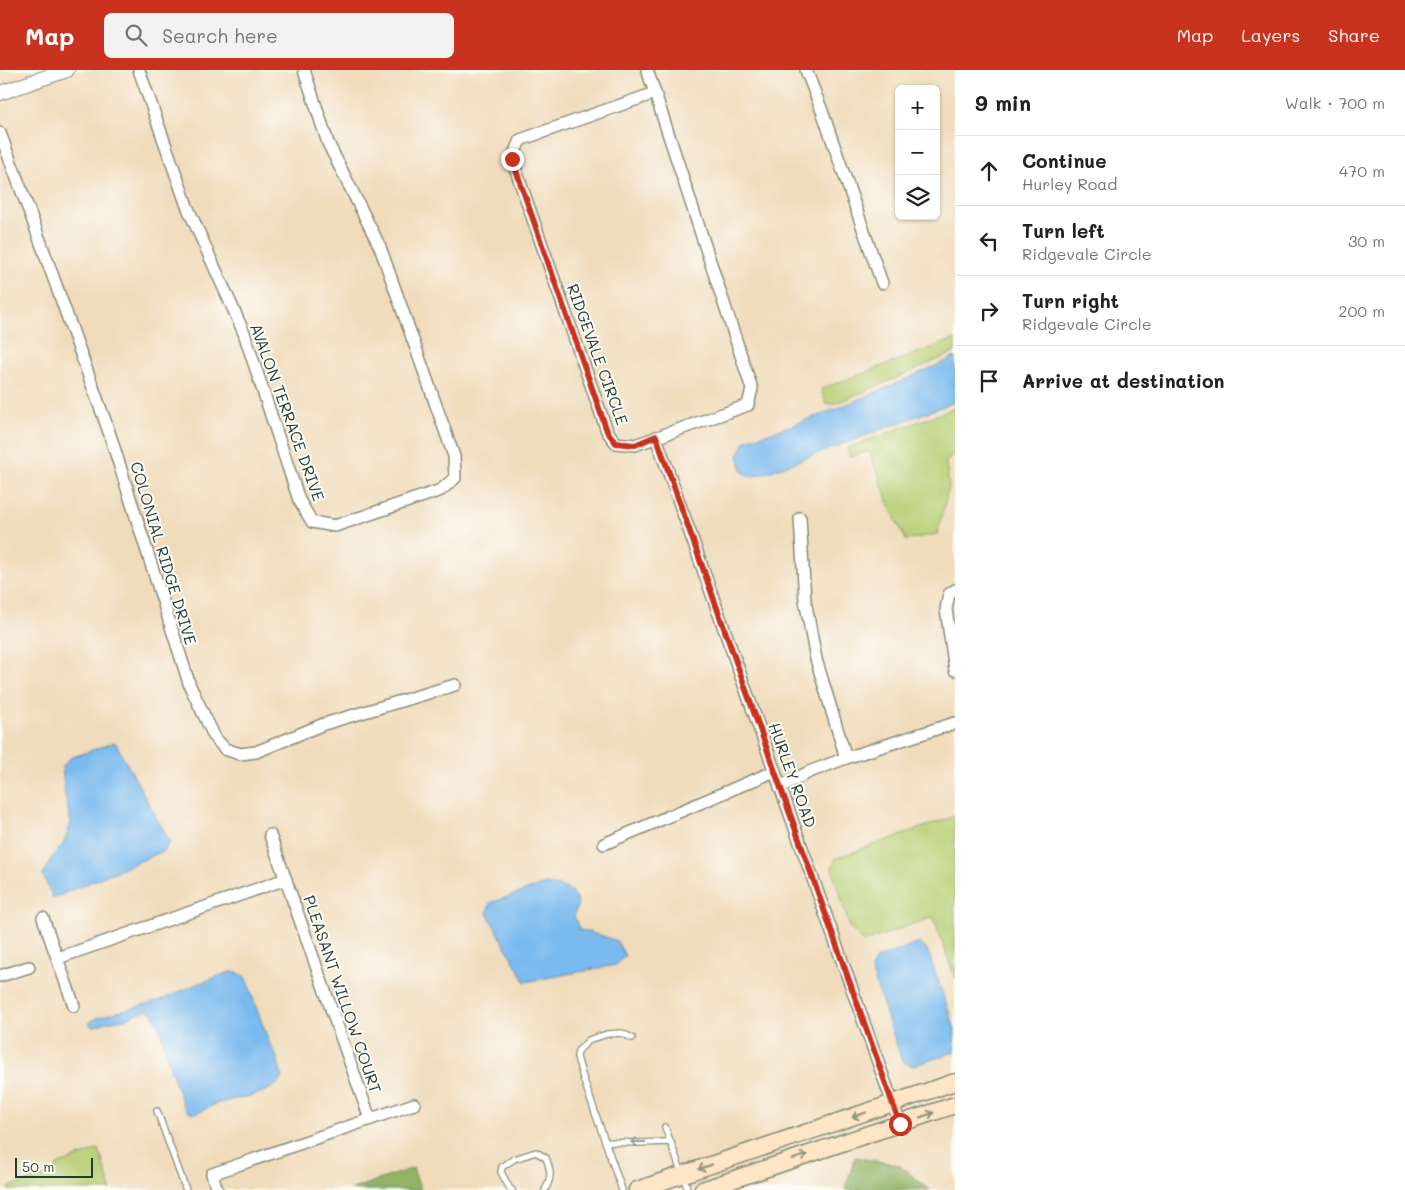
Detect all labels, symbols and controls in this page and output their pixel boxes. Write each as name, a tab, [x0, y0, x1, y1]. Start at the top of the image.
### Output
search box	[104, 13, 454, 58]
text: Map	[25, 20, 74, 51]
icon: search	[122, 21, 150, 49]
text: Search here	[162, 23, 278, 48]
text: Map	[1177, 23, 1213, 47]
text: Layers	[1241, 23, 1300, 47]
text: Share	[1328, 23, 1380, 47]
map controls	[895, 85, 940, 220]
button: +	[895, 85, 940, 130]
text: 9 min	[975, 89, 1031, 116]
text: Walk · 700 m	[1285, 92, 1385, 113]
button: −	[895, 130, 940, 175]
route end	[501, 148, 524, 171]
text: Continue	[1022, 148, 1107, 173]
icon: ahead	[975, 157, 1003, 185]
text: 470 m	[1339, 160, 1385, 181]
text: Hurley Road	[1022, 173, 1117, 194]
button: layers	[895, 175, 940, 220]
text: Turn left	[1022, 218, 1105, 243]
icon: left	[975, 227, 1003, 255]
text: 30 m	[1348, 230, 1385, 251]
text: Ridgevale Circle	[1022, 243, 1152, 264]
street label: RIDGEVALE CIRCLE	[563, 281, 633, 427]
text: Turn right	[1022, 288, 1119, 313]
icon: right	[975, 297, 1003, 325]
text: 200 m	[1338, 300, 1385, 321]
text: Ridgevale Circle	[1022, 313, 1152, 334]
street label: AVALON TERRACE DRIVE	[246, 320, 330, 504]
icon: arrive	[975, 367, 1003, 395]
text: Arrive at destination	[1022, 368, 1225, 393]
street label: COLONIAL RIDGE DRIVE	[126, 459, 202, 647]
street label: HURLEY ROAD	[764, 719, 822, 831]
street label: PLEASANT WILLOW COURT	[299, 892, 387, 1096]
one-way arrow	[919, 1109, 935, 1119]
one-way arrow	[852, 1111, 868, 1120]
route start	[889, 1113, 912, 1136]
one-way arrow	[631, 1137, 647, 1147]
one-way arrow	[792, 1152, 808, 1162]
scale bar	[15, 1155, 92, 1178]
text: 50 m	[22, 1157, 54, 1176]
one-way arrow	[698, 1163, 714, 1172]

